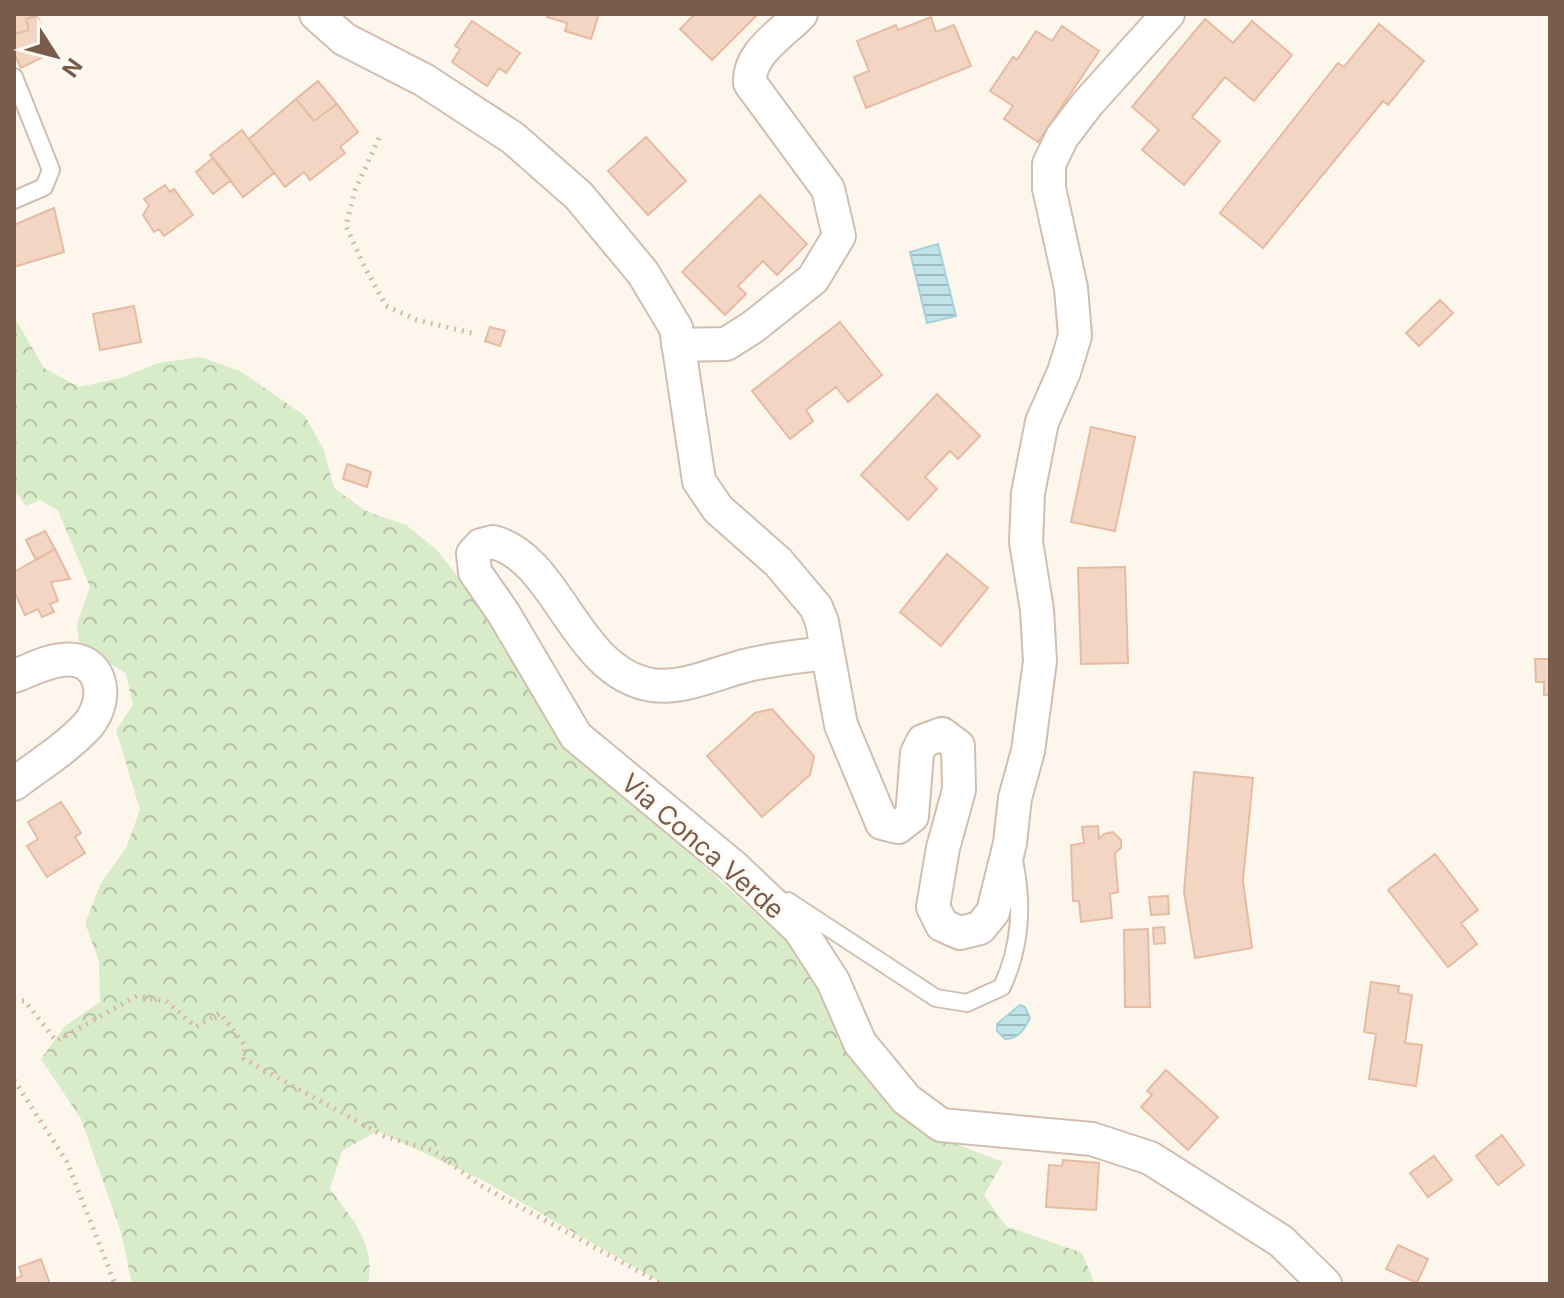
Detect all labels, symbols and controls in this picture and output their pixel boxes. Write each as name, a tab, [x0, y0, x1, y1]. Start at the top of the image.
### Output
north arrow	[16, 16, 96, 96]
text: N	[57, 53, 88, 82]
street label: Via Conca Verde	[615, 767, 791, 925]

